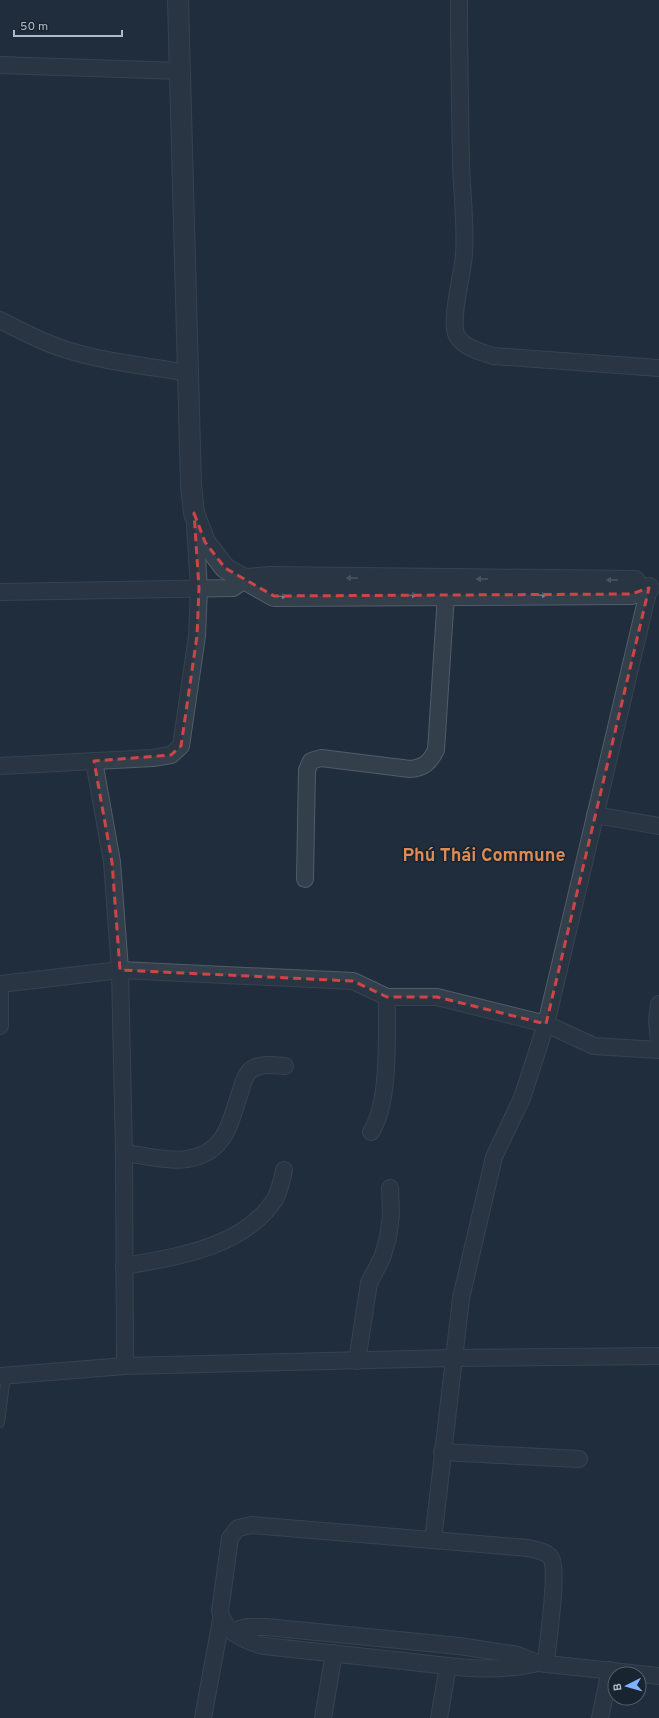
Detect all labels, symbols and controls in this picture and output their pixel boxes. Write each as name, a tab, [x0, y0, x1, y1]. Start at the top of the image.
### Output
scale bar	[14, 12, 122, 38]
text: 50 m	[20, 19, 48, 35]
one-way arrow	[345, 575, 358, 581]
one-way arrow	[475, 576, 488, 582]
one-way arrow	[605, 577, 618, 583]
one-way arrow	[405, 592, 417, 599]
one-way arrow	[535, 592, 548, 598]
one-way arrow	[275, 593, 288, 599]
district label: Phú Thái Commune	[403, 845, 566, 868]
north arrow	[607, 1666, 647, 1706]
text: B	[611, 1682, 625, 1691]

